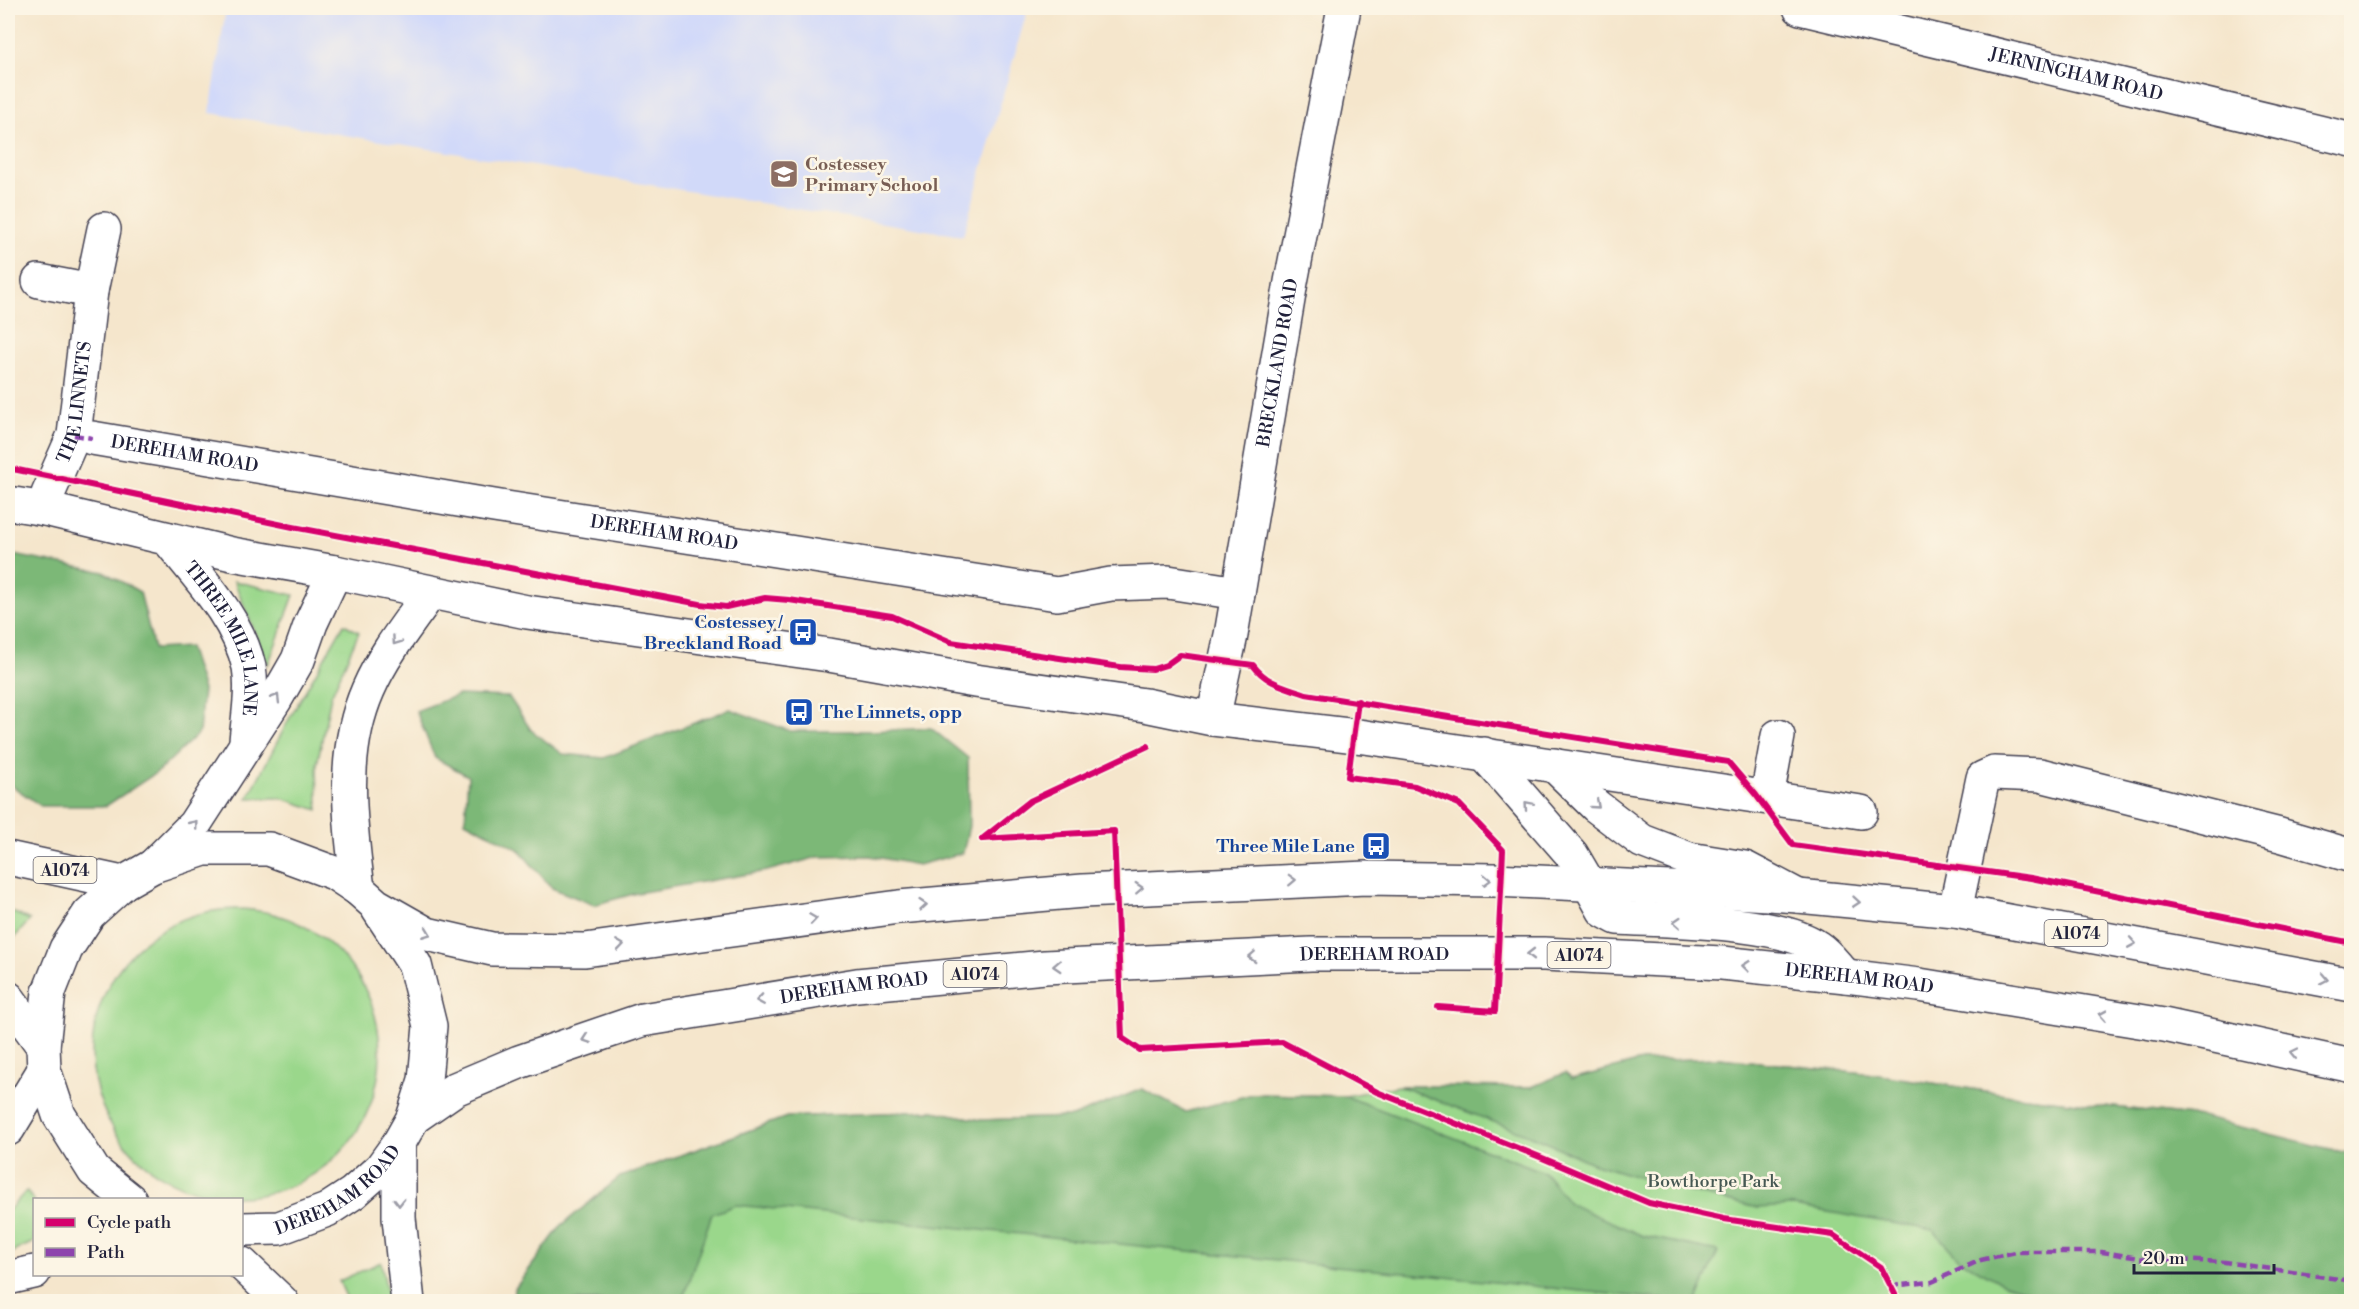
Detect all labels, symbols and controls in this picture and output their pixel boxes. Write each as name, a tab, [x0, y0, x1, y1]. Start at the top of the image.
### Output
street label: JERNINGHAM ROAD	[1986, 42, 2165, 106]
place label: Costessey Primary School	[805, 153, 939, 197]
school or university icon: Costessey Primary School	[768, 158, 800, 190]
street label: BRECKLAND ROAD	[1252, 277, 1303, 450]
street label: THE LINNETS	[52, 340, 97, 467]
street label: DEREHAM ROAD	[109, 430, 260, 478]
street label: DEREHAM ROAD	[588, 510, 740, 556]
street label: THREE MILE LANE	[179, 557, 262, 717]
place label: Costessey / Breckland Road	[644, 611, 784, 655]
bus stop icon: Costessey / Breckland Road	[787, 616, 819, 648]
one-way arrow	[392, 635, 403, 646]
one-way arrow	[269, 694, 281, 704]
bus stop icon: The Linnets, opp	[783, 696, 815, 728]
place label: The Linnets, opp	[820, 701, 962, 724]
one-way arrow	[1589, 798, 1600, 809]
one-way arrow	[1524, 801, 1535, 811]
one-way arrow	[186, 820, 197, 831]
bus stop icon: Three Mile Lane	[1360, 830, 1392, 862]
place label: Three Mile Lane	[1216, 835, 1355, 858]
road number: A1074	[34, 857, 97, 883]
one-way arrow	[1287, 874, 1296, 887]
one-way arrow	[1482, 874, 1491, 886]
one-way arrow	[1134, 881, 1143, 894]
one-way arrow	[1852, 895, 1861, 908]
one-way arrow	[919, 899, 928, 912]
one-way arrow	[808, 913, 817, 925]
one-way arrow	[1673, 916, 1682, 929]
road number: A1074	[2044, 920, 2108, 946]
one-way arrow	[421, 925, 432, 938]
one-way arrow	[2127, 936, 2137, 949]
one-way arrow	[615, 939, 624, 952]
road number: A1074	[1548, 942, 1610, 968]
street label: DEREHAM ROAD	[1299, 943, 1449, 967]
one-way arrow	[1526, 948, 1535, 960]
one-way arrow	[1248, 951, 1257, 964]
street label: DEREHAM ROAD	[1784, 959, 1935, 999]
one-way arrow	[1053, 960, 1062, 973]
one-way arrow	[1742, 960, 1751, 972]
road number: A1074	[944, 961, 1006, 987]
street label: DEREHAM ROAD	[778, 967, 929, 1009]
one-way arrow	[2318, 972, 2328, 985]
one-way arrow	[755, 994, 764, 1006]
one-way arrow	[2099, 1009, 2109, 1022]
one-way arrow	[581, 1031, 592, 1044]
one-way arrow	[2290, 1047, 2300, 1060]
street label: DEREHAM ROAD	[272, 1141, 406, 1241]
park label: Bowthorpe Park	[1646, 1170, 1780, 1193]
one-way arrow	[393, 1197, 405, 1206]
legend	[33, 1198, 243, 1276]
text: Cycle path	[87, 1211, 171, 1234]
scale bar	[2134, 1237, 2274, 1275]
text: Path	[87, 1241, 125, 1264]
text: 20 m	[2143, 1247, 2185, 1270]

